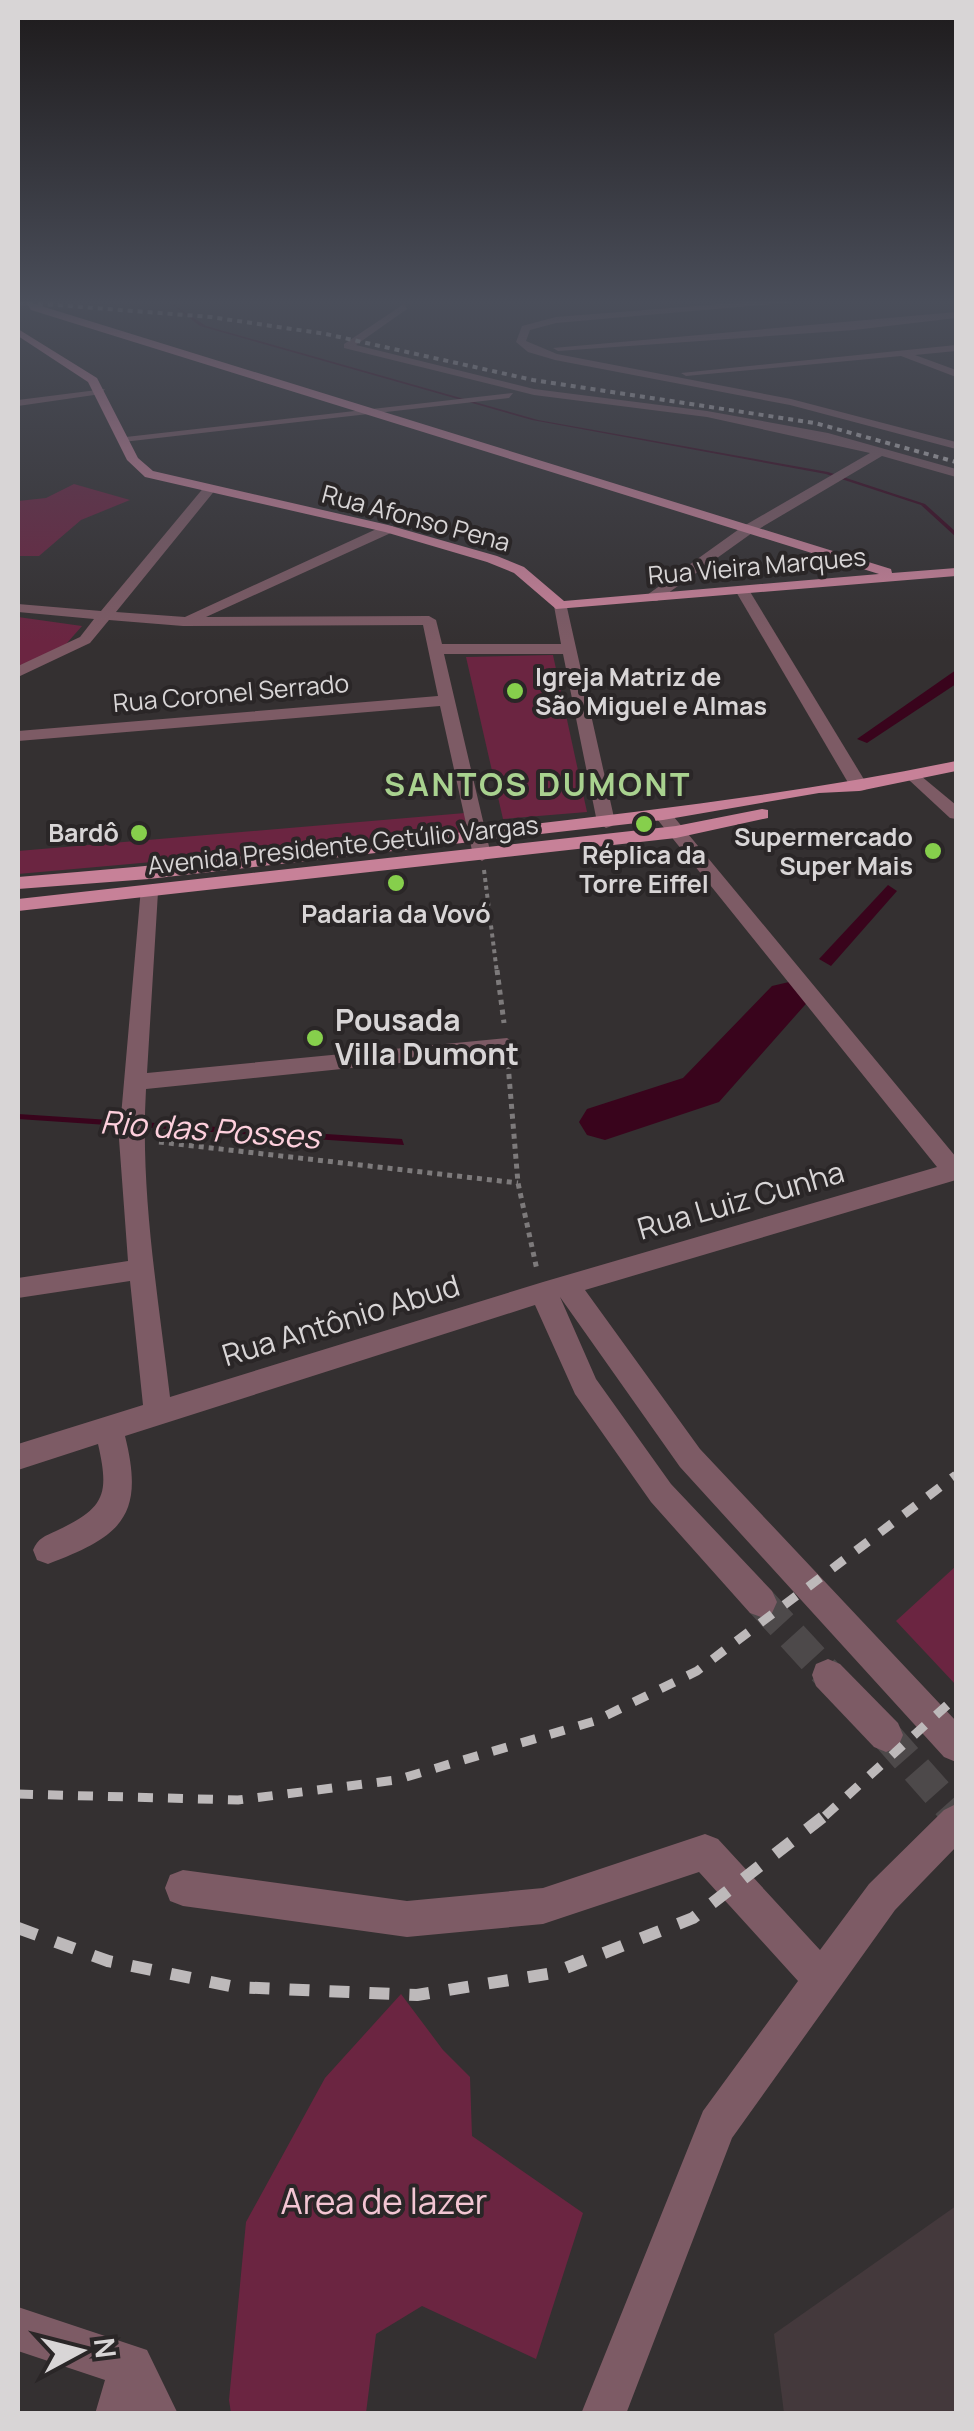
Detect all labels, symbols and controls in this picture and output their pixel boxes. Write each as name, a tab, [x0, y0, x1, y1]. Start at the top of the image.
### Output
street label: Rua Afonso Pena	[318, 476, 514, 559]
street label: Rua Vieira Marques	[646, 539, 868, 592]
place label: Igreja Matriz de São Miguel e Almas	[535, 659, 767, 723]
street label: Rua Coronel Serrado	[111, 665, 351, 720]
marker: Igreja Matriz de São Miguel e Almas	[504, 680, 526, 702]
district label: SANTOS DUMONT	[384, 762, 692, 806]
street label: Avenida Presidente Getúlio Vargas	[146, 807, 540, 882]
marker: Réplica da Torre Eiffel	[633, 813, 655, 835]
place label: Bardô	[48, 815, 119, 850]
place label: Supermercado Super Mais	[734, 819, 913, 883]
marker: Bardô	[128, 822, 150, 844]
place label: Réplica da Torre Eiffel	[579, 837, 709, 901]
marker: Supermercado Super Mais	[922, 840, 944, 862]
marker: Padaria da Vovó	[385, 872, 407, 894]
place label: Padaria da Vovó	[301, 896, 491, 931]
place label: Pousada Villa Dumont	[335, 999, 519, 1074]
marker: Pousada Villa Dumont	[304, 1027, 326, 1049]
water label: Rio das Posses	[99, 1099, 324, 1159]
street label: Rua Luiz Cunha	[633, 1150, 849, 1249]
street label: Rua Antônio Abud	[217, 1264, 464, 1375]
park label: Area de lazer	[280, 2177, 488, 2225]
north arrow	[30, 2301, 130, 2401]
text: N	[86, 2336, 126, 2360]

